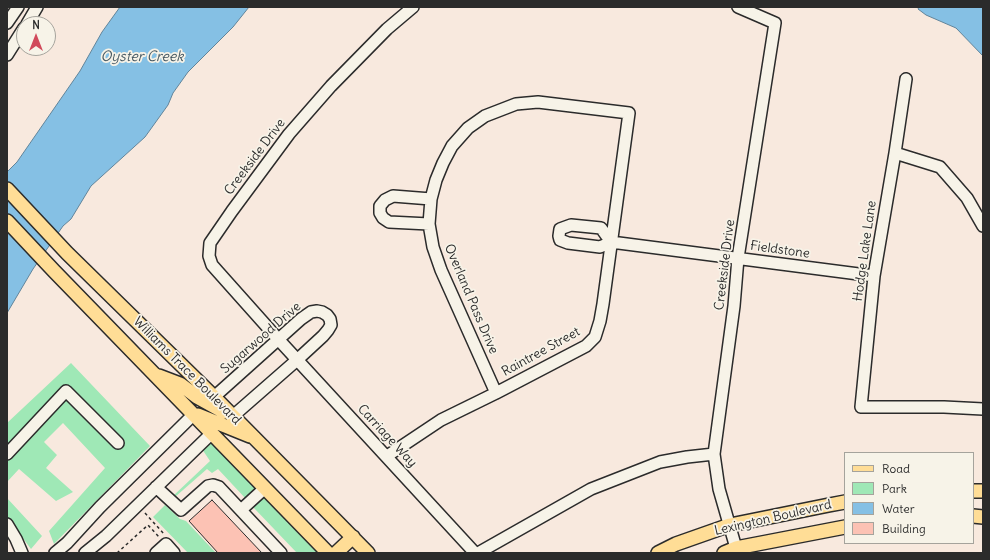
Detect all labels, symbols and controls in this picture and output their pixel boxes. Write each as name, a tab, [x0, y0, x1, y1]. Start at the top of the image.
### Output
north arrow	[16, 16, 56, 56]
text: N	[32, 18, 40, 32]
water label: Oyster Creek	[101, 49, 183, 65]
street label: Creekside Drive	[221, 116, 289, 198]
street label: Hodge Lake Lane	[850, 200, 880, 302]
street label: Creekside Drive	[712, 219, 738, 311]
street label: Fieldstone	[749, 238, 811, 262]
street label: Overland Pass Drive	[441, 242, 501, 356]
street label: Sugarwood Drive	[218, 299, 304, 377]
street label: Williams Trace Boulevard	[130, 314, 244, 428]
street label: Raintree Street	[499, 324, 583, 380]
street label: Carriage Way	[354, 401, 420, 471]
legend	[844, 452, 974, 544]
text: Road	[882, 461, 910, 476]
text: Park	[882, 481, 907, 496]
street label: Lexington Boulevard	[713, 497, 833, 539]
text: Water	[882, 501, 915, 516]
text: Building	[882, 521, 926, 536]

